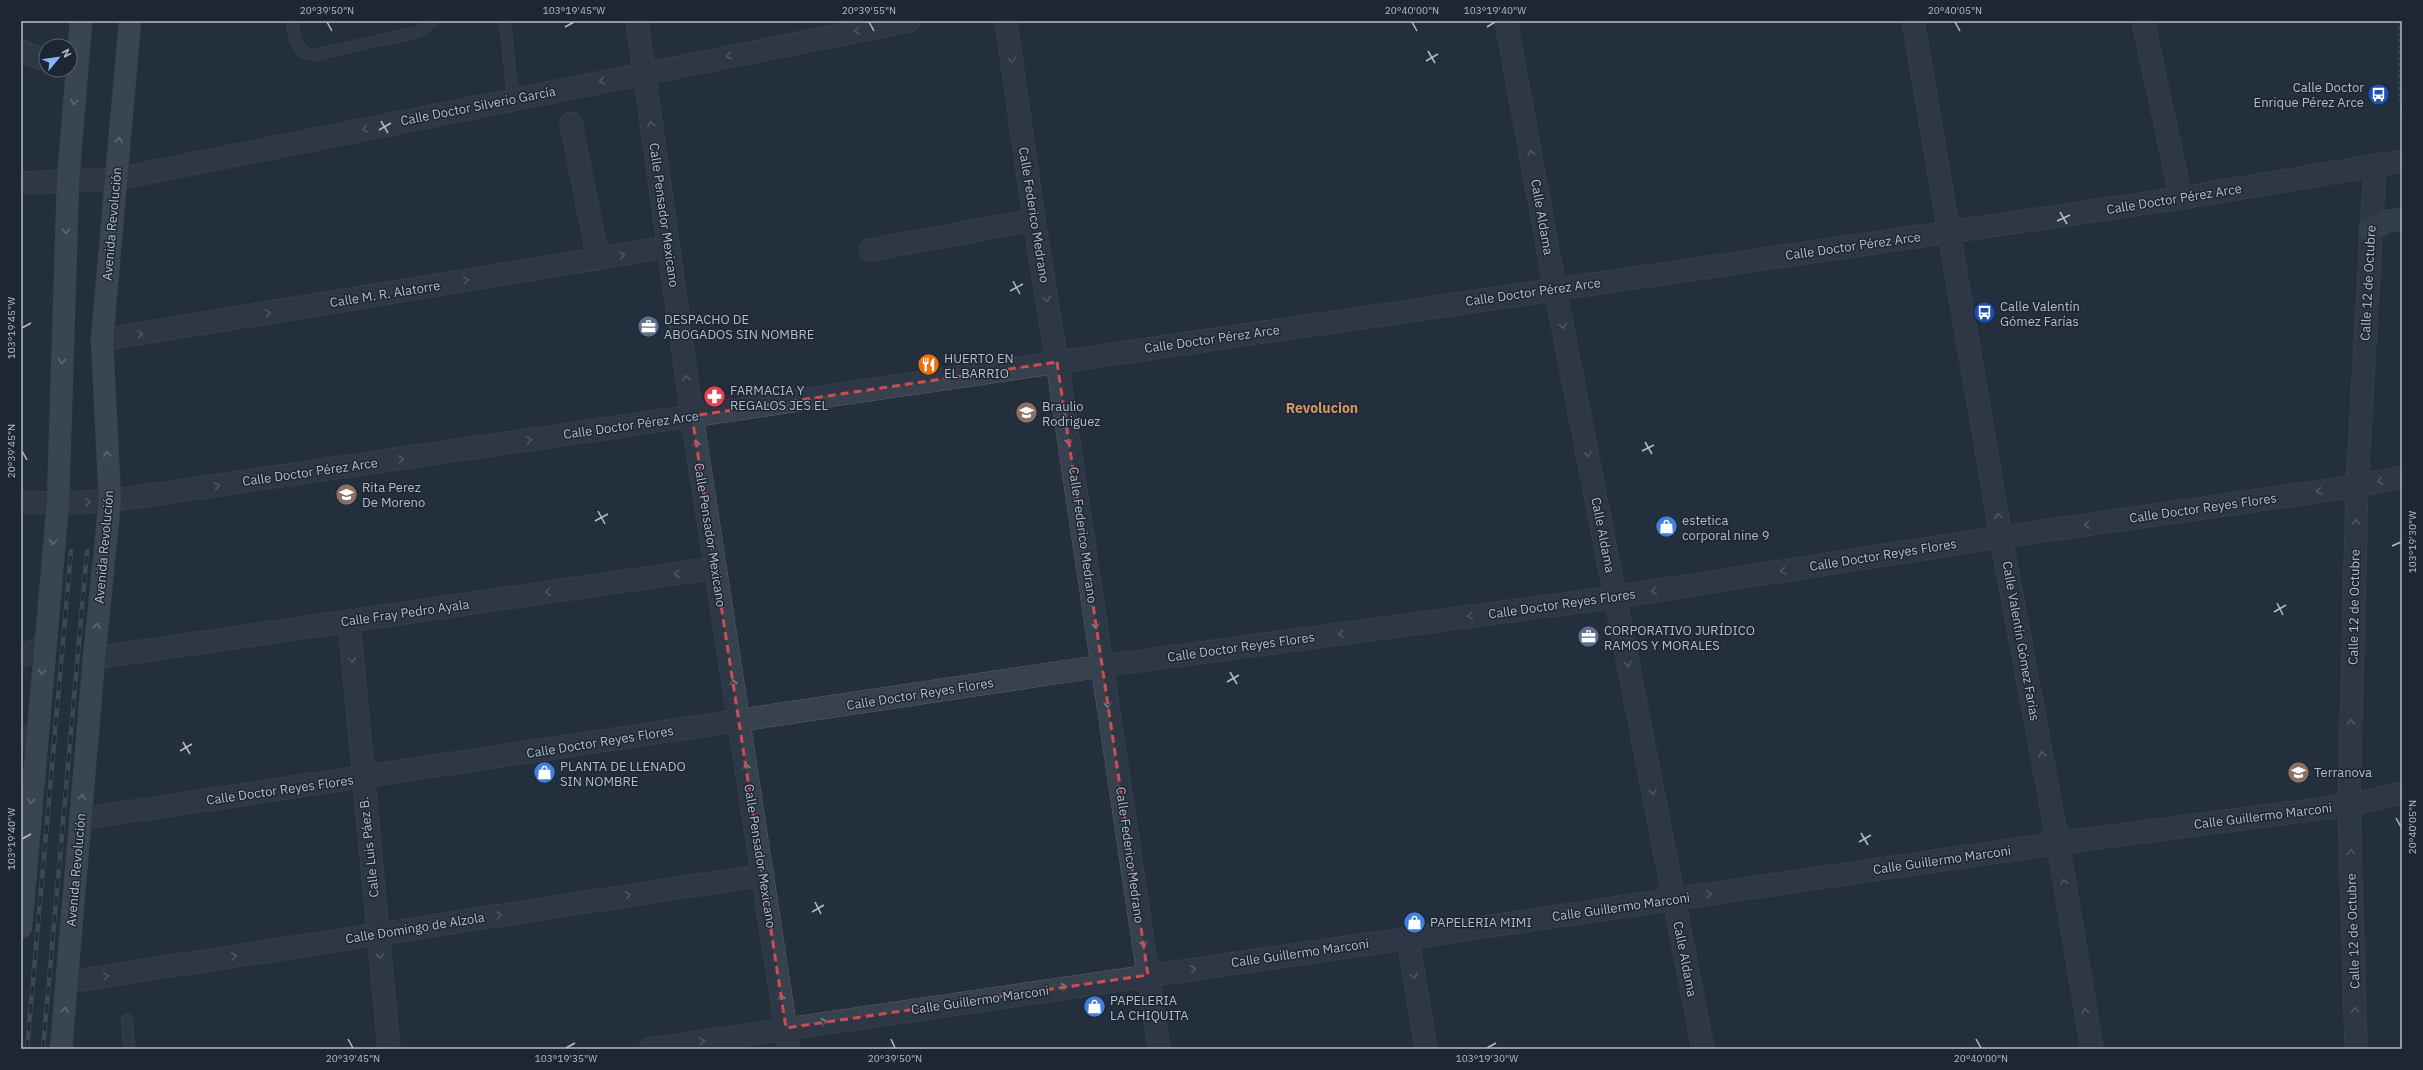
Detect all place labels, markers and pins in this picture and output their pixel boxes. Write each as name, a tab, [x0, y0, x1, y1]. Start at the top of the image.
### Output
place label: Calle Doctor Enrique Pérez Arce	[2254, 79, 2364, 111]
bus stop icon: Calle Doctor Enrique Pérez Arce	[2366, 81, 2392, 107]
place label: Calle Valentín Gómez Farías	[2000, 298, 2080, 330]
bus stop icon: Calle Valentín Gómez Farías	[1972, 300, 1998, 326]
place label: DESPACHO DE ABOGADOS SIN NOMBRE	[664, 311, 814, 343]
office icon: DESPACHO DE ABOGADOS SIN NOMBRE	[636, 313, 662, 339]
place label: HUERTO EN EL BARRIO	[944, 350, 1014, 382]
restaurant icon: HUERTO EN EL BARRIO	[916, 352, 942, 378]
place label: FARMACIA Y REGALOS JES EL	[730, 382, 829, 414]
pharmacy icon: FARMACIA Y REGALOS JES EL	[702, 384, 728, 410]
place label: Braulio Rodriguez	[1042, 398, 1100, 430]
school or university icon: Braulio Rodriguez	[1014, 400, 1040, 426]
place label: Rita Perez De Moreno	[362, 479, 425, 511]
school or university icon: Rita Perez De Moreno	[333, 481, 359, 507]
place label: estetica corporal nine 9	[1682, 512, 1770, 544]
shop icon: estetica corporal nine 9	[1654, 514, 1680, 540]
place label: CORPORATIVO JURÍDICO RAMOS Y MORALES	[1604, 622, 1755, 654]
office icon: CORPORATIVO JURÍDICO RAMOS Y MORALES	[1576, 624, 1602, 650]
place label: PLANTA DE LLENADO SIN NOMBRE	[560, 758, 686, 790]
school or university icon: Terranova	[2286, 759, 2312, 785]
shop icon: PLANTA DE LLENADO SIN NOMBRE	[532, 760, 558, 786]
place label: Terranova	[2314, 764, 2372, 781]
shop icon: PAPELERIA MIMI	[1402, 909, 1428, 935]
place label: PAPELERIA MIMI	[1430, 914, 1532, 931]
place label: PAPELERIA LA CHIQUITA	[1110, 992, 1189, 1024]
shop icon: PAPELERIA LA CHIQUITA	[1081, 994, 1107, 1020]

